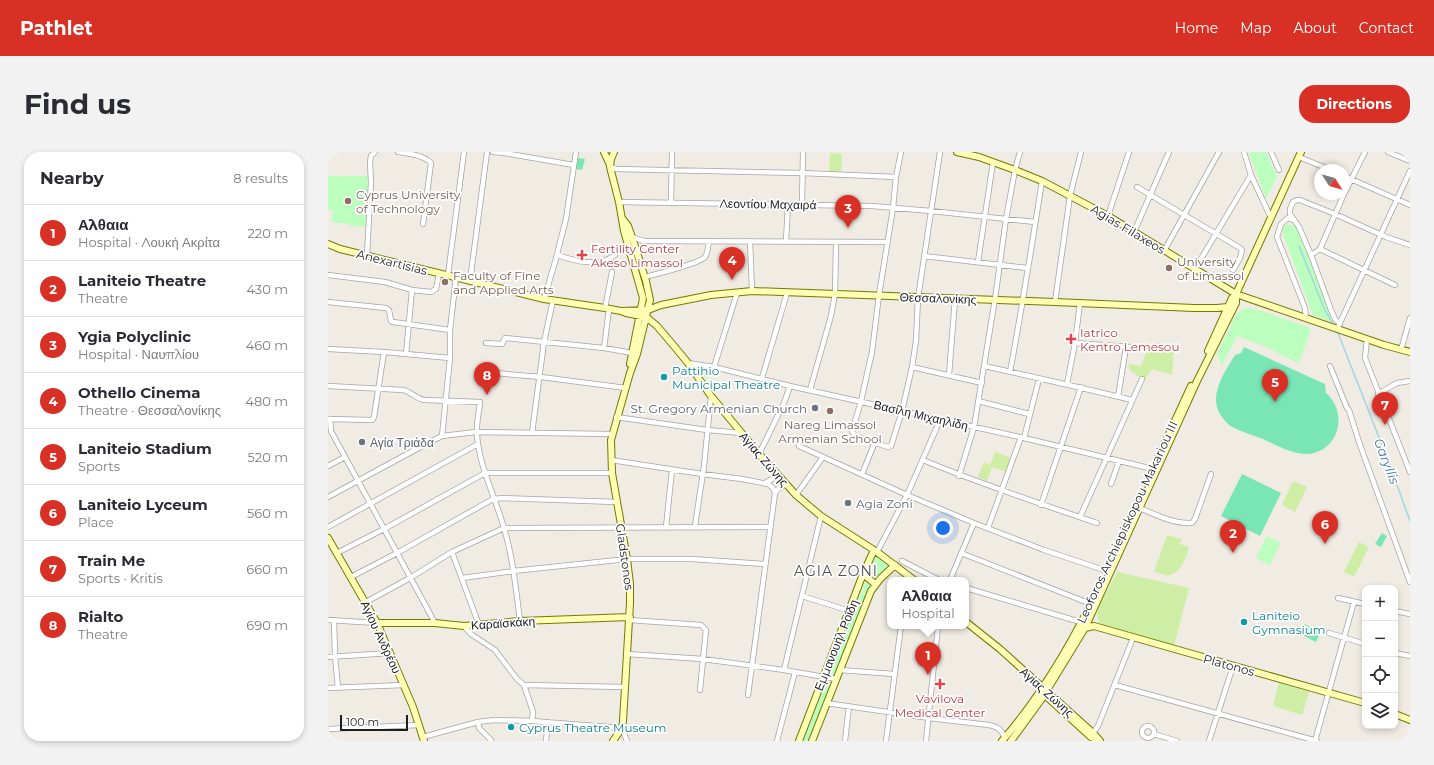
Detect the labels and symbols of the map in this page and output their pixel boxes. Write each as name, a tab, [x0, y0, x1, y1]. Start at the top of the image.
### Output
north arrow	[1314, 164, 1350, 200]
place label: Cyprus University of Technology	[356, 187, 461, 216]
pin: 3	[835, 195, 861, 228]
marker: Cyprus University of Technology	[343, 196, 353, 206]
street label: Λεοντίου Μαχαιρά	[719, 196, 817, 212]
street label: Agias Filaxeos	[1088, 201, 1168, 257]
place label: Fertility Center Akeso Limassol	[591, 241, 683, 270]
street label: Anexartisias	[355, 246, 429, 278]
pin: 4	[719, 247, 745, 280]
marker: Fertility Center Akeso Limassol	[576, 249, 588, 261]
place label: University of Limassol	[1177, 254, 1244, 283]
marker: University of Limassol	[1164, 263, 1174, 273]
place label: Faculty of Fine and Applied Arts	[453, 268, 554, 297]
marker: Faculty of Fine and Applied Arts	[440, 277, 450, 287]
street label: Θεσσαλονίκης	[899, 289, 977, 307]
place label: Iatrico Kentro Lemesou	[1080, 325, 1179, 354]
marker: Iatrico Kentro Lemesou	[1065, 333, 1077, 345]
pin: 8	[474, 362, 500, 395]
place label: Pattihio Municipal Theatre	[672, 363, 780, 392]
pin: 5	[1262, 369, 1288, 402]
marker: Pattihio Municipal Theatre	[659, 372, 669, 382]
pin: 7	[1372, 392, 1398, 425]
street label: Βασίλη Μιχαηλίδη	[872, 397, 970, 433]
place label: St. Gregory Armenian Church	[631, 401, 807, 416]
marker: St. Gregory Armenian Church	[810, 403, 820, 413]
marker: Nareg Limassol Armenian School	[825, 406, 835, 416]
place label: Nareg Limassol Armenian School	[778, 417, 882, 446]
street label: Leoforos Archiepiskopou Makariou III	[1073, 418, 1181, 626]
street label: Αγίας Ζώνης	[736, 429, 792, 490]
place label: Αγία Τριάδα	[370, 435, 434, 450]
water label: Garyllis	[1371, 436, 1403, 487]
marker: Αγία Τριάδα	[357, 437, 367, 447]
place label: Agia Zoni	[856, 496, 913, 511]
marker: Agia Zoni	[843, 498, 853, 508]
pin: 6	[1312, 511, 1338, 544]
your location	[933, 518, 953, 538]
pin: 2	[1220, 520, 1246, 553]
street label: Gladstonos	[613, 523, 637, 591]
district label: AGIA ZONI	[794, 562, 878, 580]
street label: Εμμανουήλ Ροΐδη	[811, 597, 861, 693]
street label: Αγίου Ανδρέου	[358, 598, 404, 676]
place label: Laniteio Gymnasium	[1252, 608, 1326, 637]
street label: Καραϊσκάκη	[471, 613, 535, 633]
marker: Laniteio Gymnasium	[1239, 617, 1249, 627]
pin: 1	[915, 642, 941, 675]
street label: Platonos	[1202, 651, 1256, 679]
street label: Αγίας Ζώνης	[1017, 664, 1077, 720]
marker: Vavilova Medical Center	[934, 678, 946, 690]
place label: Vavilova Medical Center	[895, 691, 985, 720]
scale bar	[340, 713, 408, 732]
place label: Cyprus Theatre Museum	[519, 720, 667, 735]
marker: Cyprus Theatre Museum	[506, 722, 516, 732]

